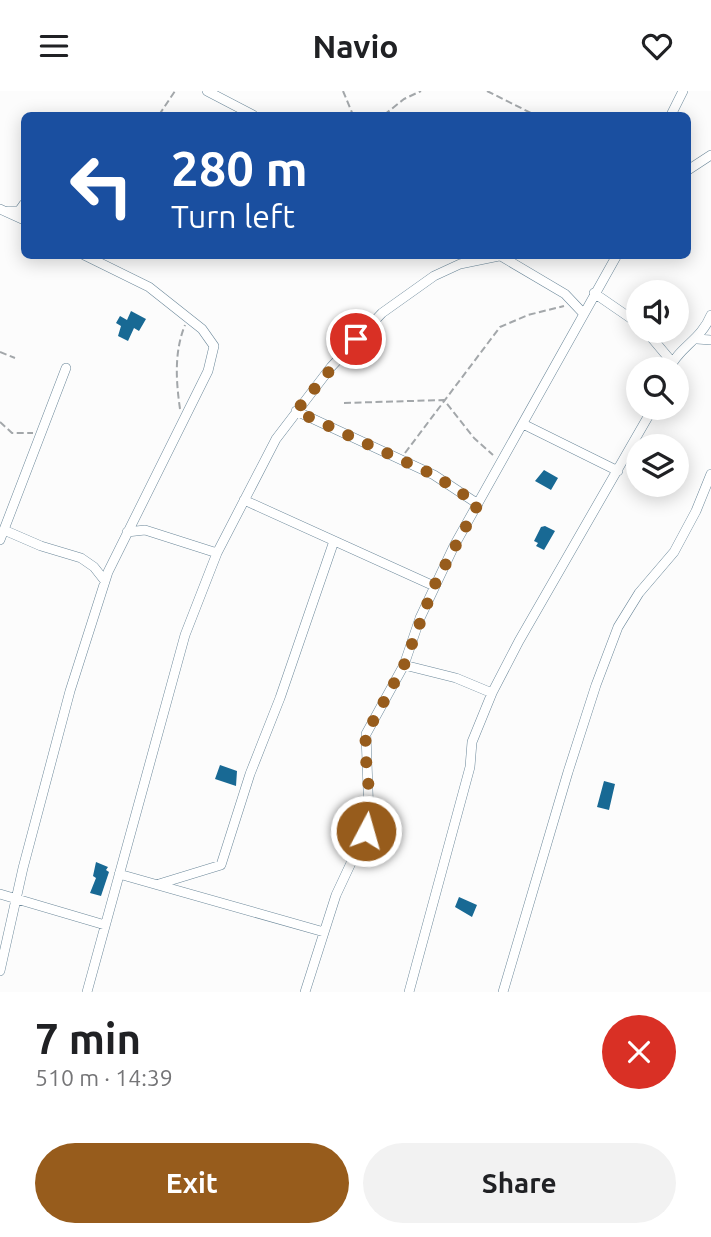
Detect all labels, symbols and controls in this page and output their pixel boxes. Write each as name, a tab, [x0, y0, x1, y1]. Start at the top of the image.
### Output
icon: menu	[35, 27, 73, 65]
icon: heart	[638, 27, 676, 65]
text: Navio	[312, 28, 399, 64]
icon: left	[56, 140, 147, 231]
text: 280 m	[171, 140, 308, 195]
text: Turn left	[171, 198, 295, 234]
map controls	[626, 280, 689, 497]
button: sound	[626, 280, 689, 343]
pin	[326, 309, 386, 369]
icon: arrive	[337, 320, 375, 358]
button: search	[626, 357, 689, 420]
button: layers	[626, 434, 689, 497]
position arrow	[329, 794, 403, 868]
text: 7 min	[35, 1015, 141, 1062]
button: close	[602, 1015, 676, 1089]
text: 510 m · 14:39	[35, 1065, 173, 1090]
button: Exit	[35, 1143, 349, 1223]
button: Share	[363, 1143, 676, 1223]

